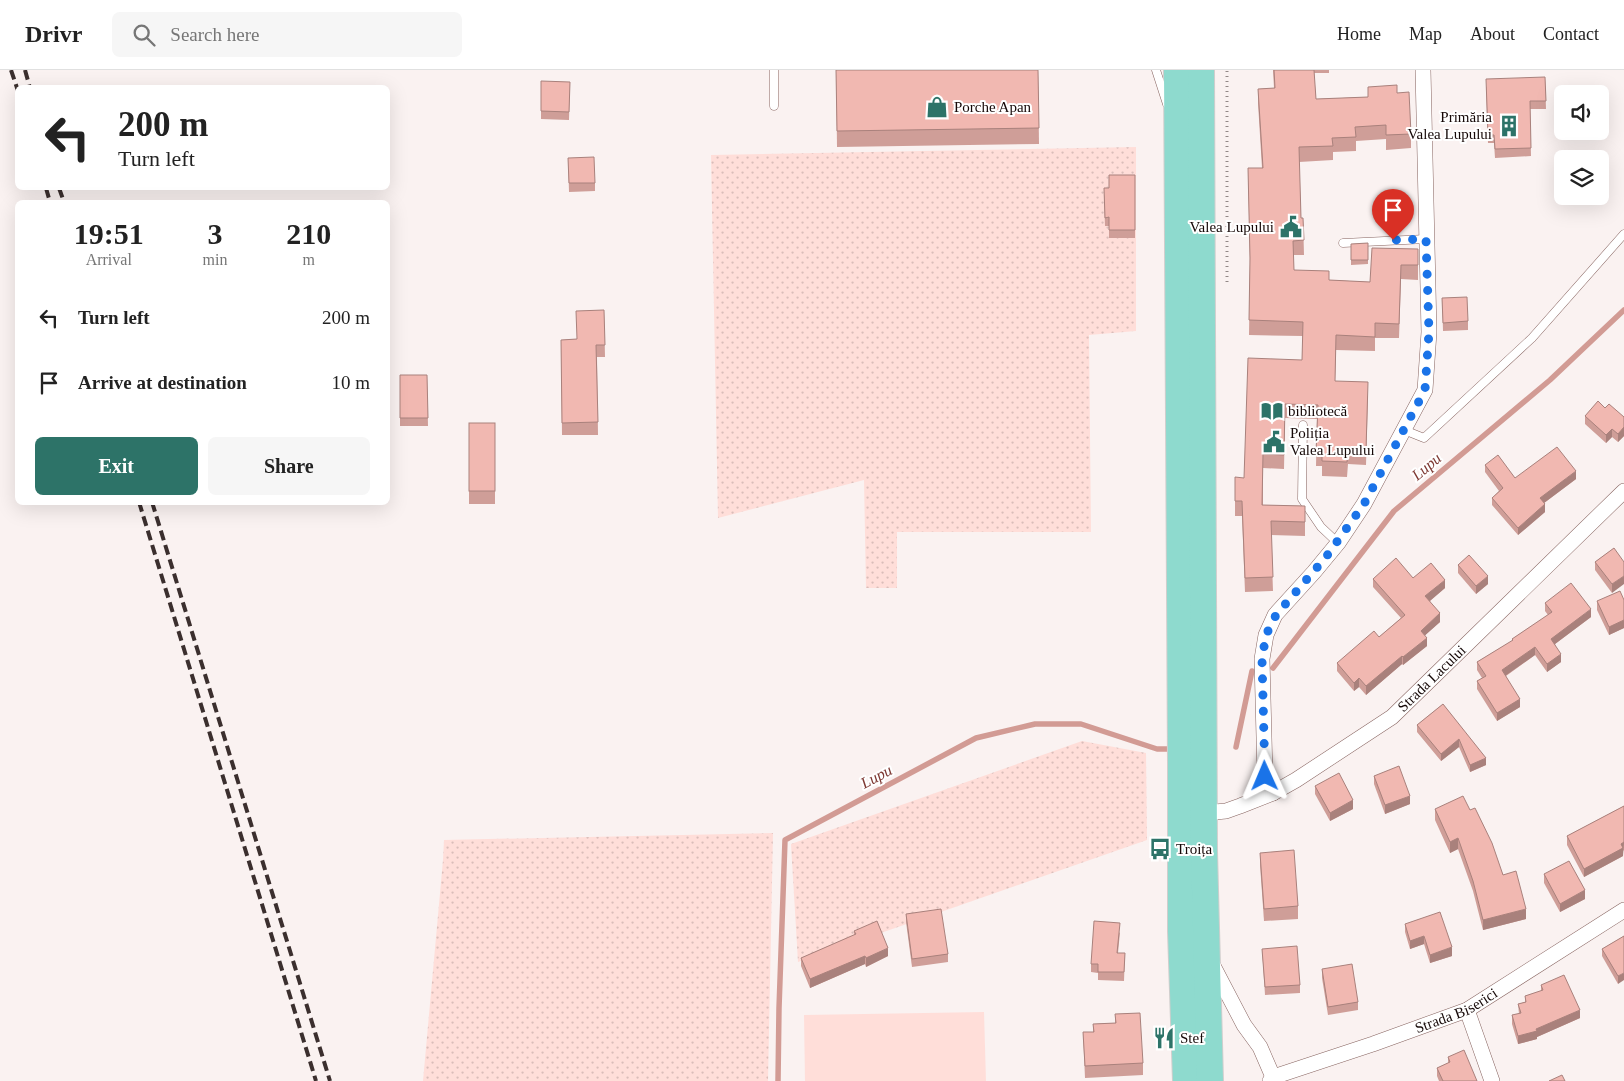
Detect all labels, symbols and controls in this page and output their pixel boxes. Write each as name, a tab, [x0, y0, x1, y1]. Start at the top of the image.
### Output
search box	[112, 12, 462, 57]
text: Drivr	[25, 21, 82, 47]
icon: search	[130, 21, 158, 49]
text: Search here	[170, 24, 259, 45]
text: Home	[1337, 24, 1381, 44]
text: Map	[1409, 24, 1442, 44]
text: About	[1470, 24, 1515, 44]
text: Contact	[1543, 24, 1599, 44]
map controls	[1554, 85, 1609, 205]
button: sound	[1554, 85, 1609, 140]
shop icon: Porche Apan	[924, 94, 950, 120]
place label: Porche Apan	[954, 99, 1032, 115]
icon: left	[35, 105, 100, 170]
text: 200 m	[118, 105, 208, 144]
place label: Primăria Valea Lupului	[1407, 109, 1492, 142]
building icon: Primăria Valea Lupului	[1496, 113, 1522, 139]
text: Turn left	[118, 146, 195, 171]
button: layers	[1554, 150, 1609, 205]
pin	[1372, 189, 1414, 240]
icon: arrive	[1379, 196, 1407, 224]
public building icon: Valea Lupului	[1278, 214, 1304, 240]
text: 19:51	[74, 217, 144, 250]
text: 3	[207, 217, 222, 250]
text: 210	[286, 217, 331, 250]
place label: Valea Lupului	[1189, 219, 1274, 235]
text: Arrival	[86, 251, 132, 268]
text: min	[203, 251, 227, 268]
text: m	[302, 251, 315, 268]
icon: left	[35, 304, 63, 332]
text: Turn left	[78, 307, 150, 328]
text: 200 m	[322, 307, 370, 328]
icon: arrive	[35, 369, 63, 397]
text: Arrive at destination	[78, 372, 247, 393]
text: 10 m	[331, 372, 370, 393]
library icon: bibliotecă	[1259, 398, 1285, 424]
place label: bibliotecă	[1288, 403, 1347, 419]
place label: Poliția Valea Lupului	[1290, 425, 1375, 458]
public building icon: Poliția Valea Lupului	[1261, 429, 1287, 455]
button: Exit	[35, 437, 198, 495]
button: Share	[208, 437, 370, 495]
water label: Lupu	[1407, 449, 1445, 485]
street label: Strada Lacului	[1395, 642, 1469, 715]
position arrow	[1238, 749, 1290, 801]
water label: Lupu	[857, 761, 895, 793]
bus stop icon: Troița	[1147, 836, 1173, 862]
place label: Troița	[1176, 841, 1212, 858]
street label: Strada Biserici	[1413, 985, 1500, 1036]
restaurant icon: Stef	[1151, 1025, 1177, 1051]
place label: Stef	[1180, 1030, 1204, 1046]

